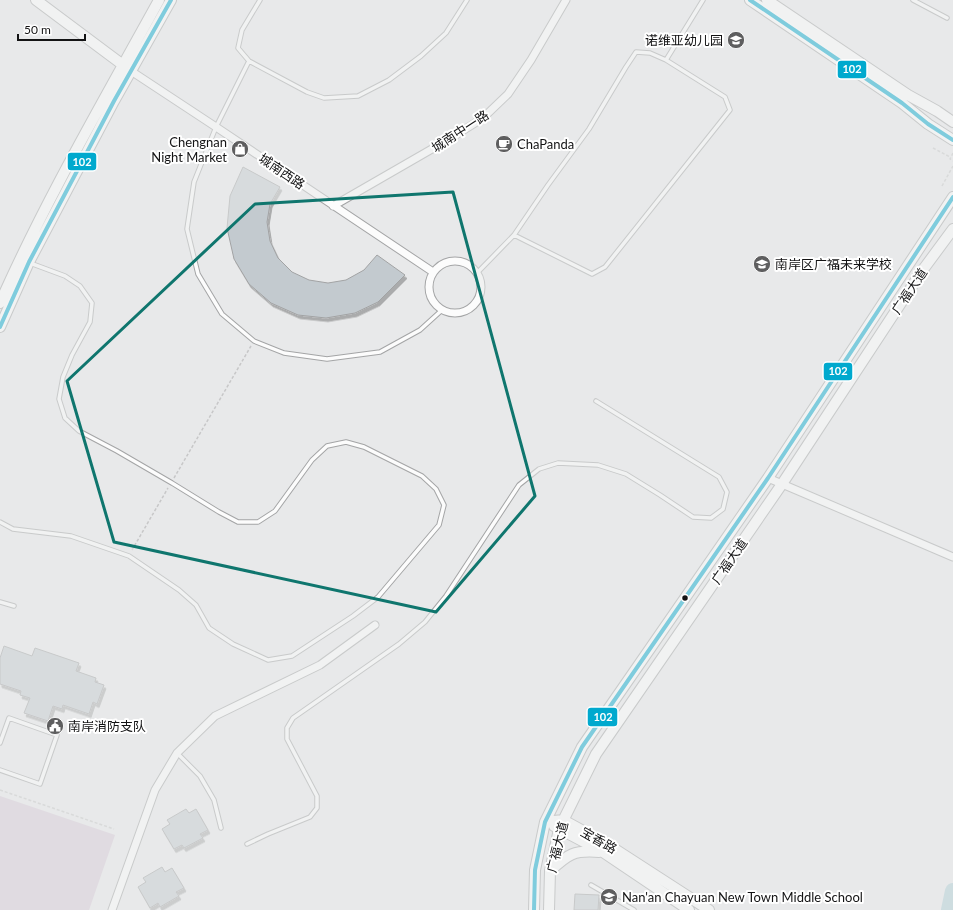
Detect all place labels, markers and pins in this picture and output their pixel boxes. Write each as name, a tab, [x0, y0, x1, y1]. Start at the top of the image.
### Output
school or university icon: 诺维亚幼儿园	[726, 30, 746, 50]
place label: 诺维亚幼儿园	[645, 32, 723, 48]
place label: Chengnan Night Market	[151, 134, 227, 165]
cafe icon: ChaPanda	[494, 134, 514, 154]
place label: ChaPanda	[517, 136, 574, 152]
shop icon: Chengnan Night Market	[230, 139, 250, 159]
school or university icon: 南岸区广福未来学校	[752, 254, 772, 274]
place label: 南岸区广福未来学校	[775, 256, 892, 272]
unlabelled marker	[680, 593, 690, 603]
public building icon: 南岸消防支队	[45, 716, 65, 736]
place label: 南岸消防支队	[68, 718, 146, 734]
school or university icon: Nan'an Chayuan New Town Middle School	[599, 887, 619, 907]
place label: Nan'an Chayuan New Town Middle School	[622, 889, 863, 905]

